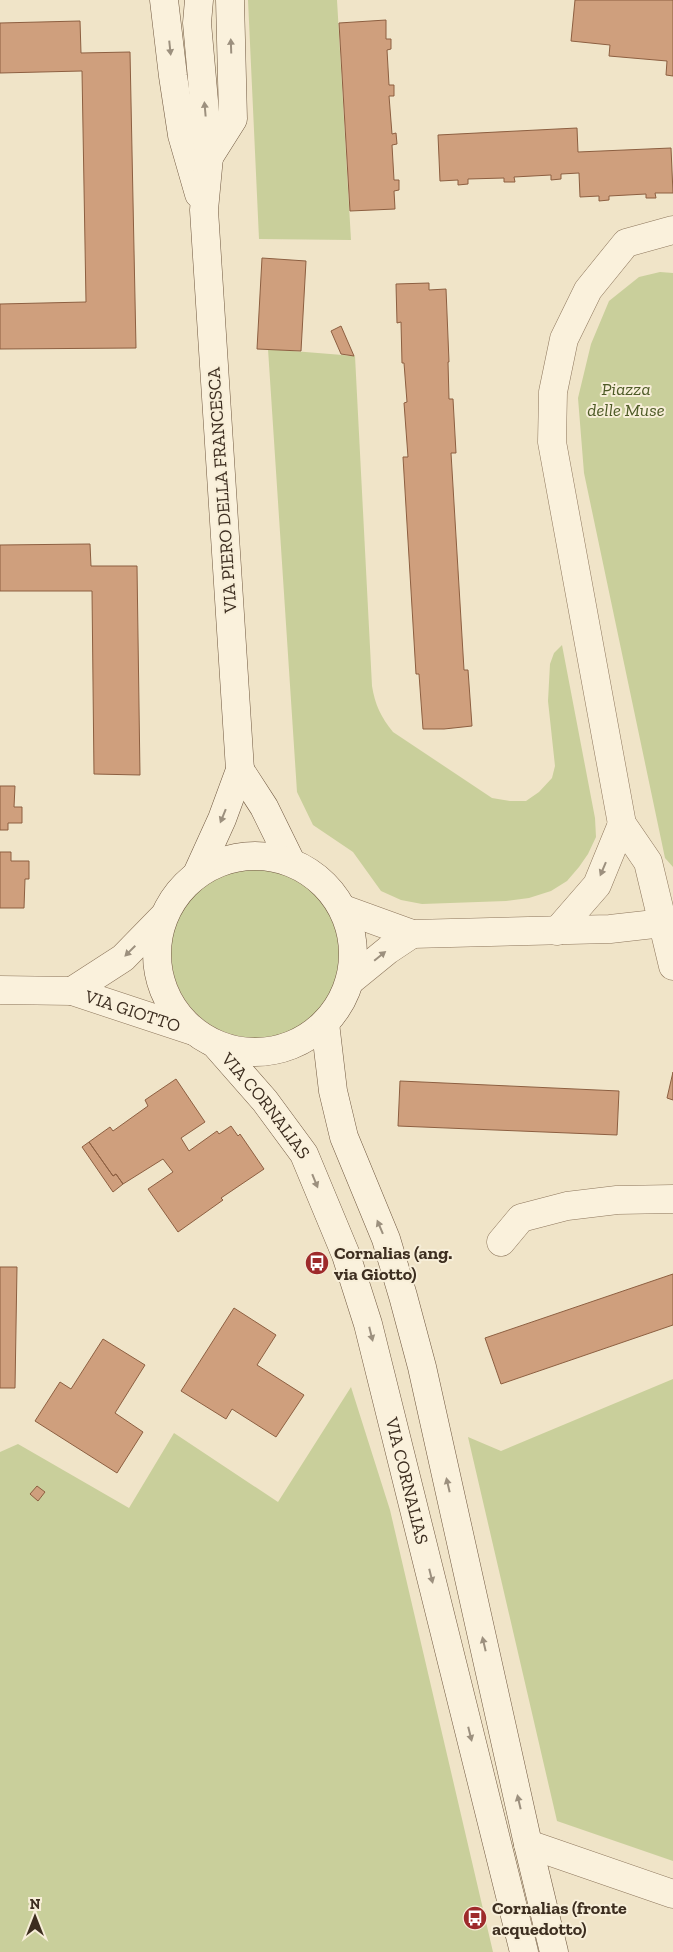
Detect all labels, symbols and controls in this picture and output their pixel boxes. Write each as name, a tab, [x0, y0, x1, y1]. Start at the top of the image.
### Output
one-way arrow	[227, 38, 235, 54]
one-way arrow	[166, 41, 174, 57]
one-way arrow	[200, 101, 208, 117]
street label: VIA PIERO DELLA FRANCESCA	[202, 366, 242, 615]
park label: Piazza delle Muse	[587, 378, 665, 421]
one-way arrow	[219, 809, 227, 823]
one-way arrow	[599, 862, 607, 877]
one-way arrow	[124, 945, 136, 957]
one-way arrow	[374, 951, 387, 962]
street label: VIA GIOTTO	[81, 985, 183, 1037]
street label: VIA CORNALIAS	[216, 1047, 315, 1163]
one-way arrow	[312, 1174, 320, 1188]
one-way arrow	[376, 1220, 384, 1234]
place label: Cornalias (ang. via Giotto)	[334, 1242, 452, 1285]
bus stop icon: Cornalias (ang. via Giotto)	[304, 1250, 330, 1276]
one-way arrow	[367, 1326, 375, 1341]
street label: VIA CORNALIAS	[380, 1414, 433, 1546]
one-way arrow	[444, 1478, 452, 1493]
one-way arrow	[427, 1569, 435, 1584]
one-way arrow	[480, 1636, 488, 1651]
one-way arrow	[466, 1727, 474, 1742]
one-way arrow	[515, 1795, 523, 1810]
north arrow	[10, 1892, 60, 1942]
text: N	[30, 1896, 41, 1913]
place label: Cornalias (fronte acquedotto)	[492, 1897, 627, 1940]
bus stop icon: Cornalias (fronte acquedotto)	[462, 1905, 488, 1931]

